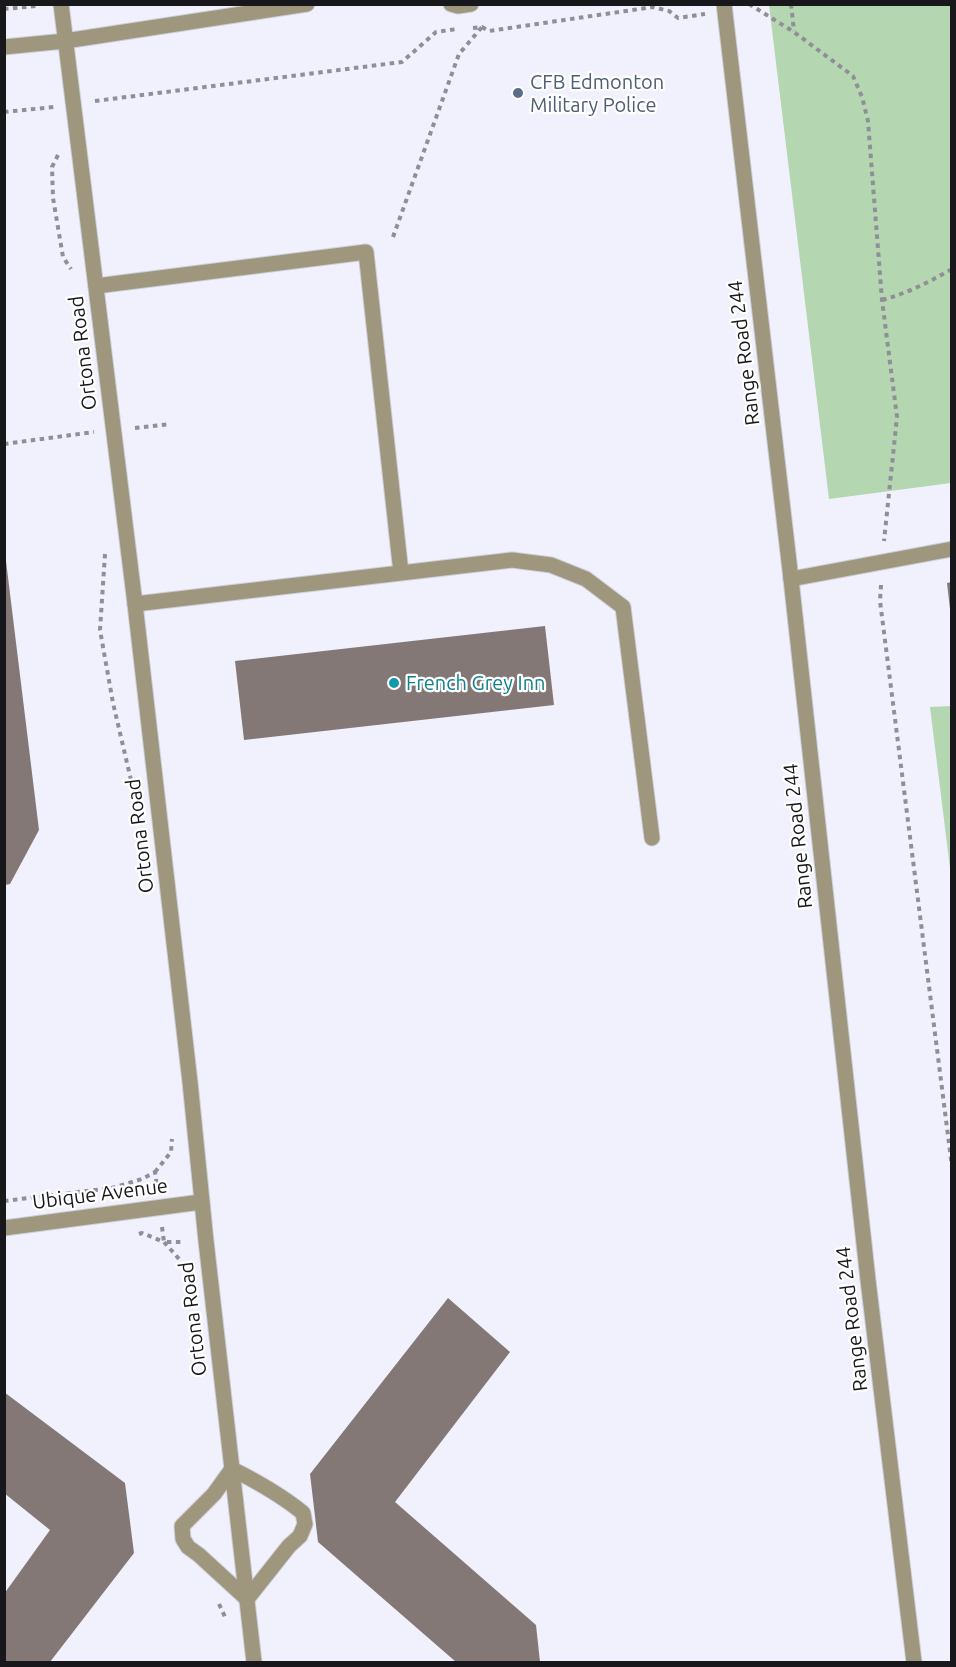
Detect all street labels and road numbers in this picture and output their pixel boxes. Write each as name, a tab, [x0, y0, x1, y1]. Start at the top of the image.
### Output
street label: Range Road 244	[723, 279, 765, 427]
street label: Ortona Road	[64, 294, 102, 412]
street label: Range Road 244	[778, 762, 818, 910]
street label: Ortona Road	[121, 777, 159, 895]
street label: Ubique Avenue	[31, 1174, 169, 1214]
street label: Range Road 244	[831, 1245, 873, 1393]
street label: Ortona Road	[174, 1260, 212, 1378]

